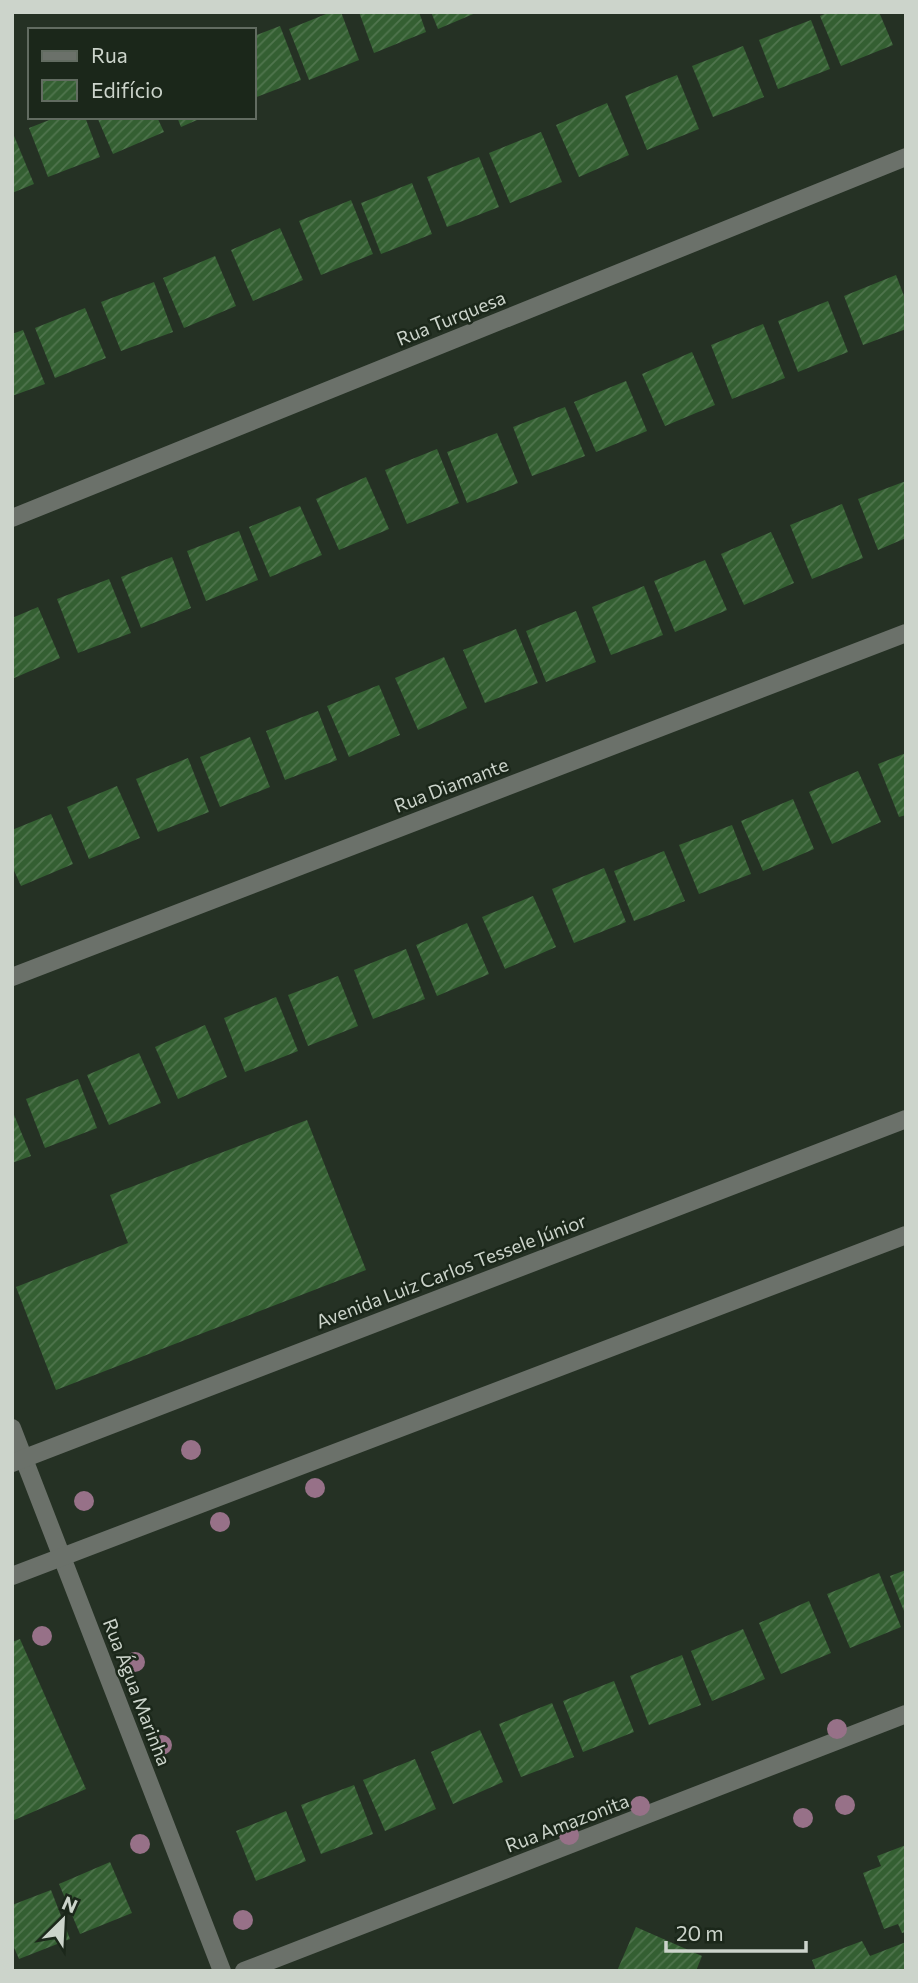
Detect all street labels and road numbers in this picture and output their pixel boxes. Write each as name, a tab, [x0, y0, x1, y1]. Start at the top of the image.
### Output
street label: Rua Turquesa	[393, 285, 509, 350]
street label: Rua Diamante	[390, 752, 511, 817]
street label: Avenida Luiz Carlos Tessele Júnior	[312, 1208, 590, 1333]
street label: Rua Água Marinha	[99, 1615, 176, 1769]
street label: Rua Amazonita	[502, 1788, 632, 1857]

